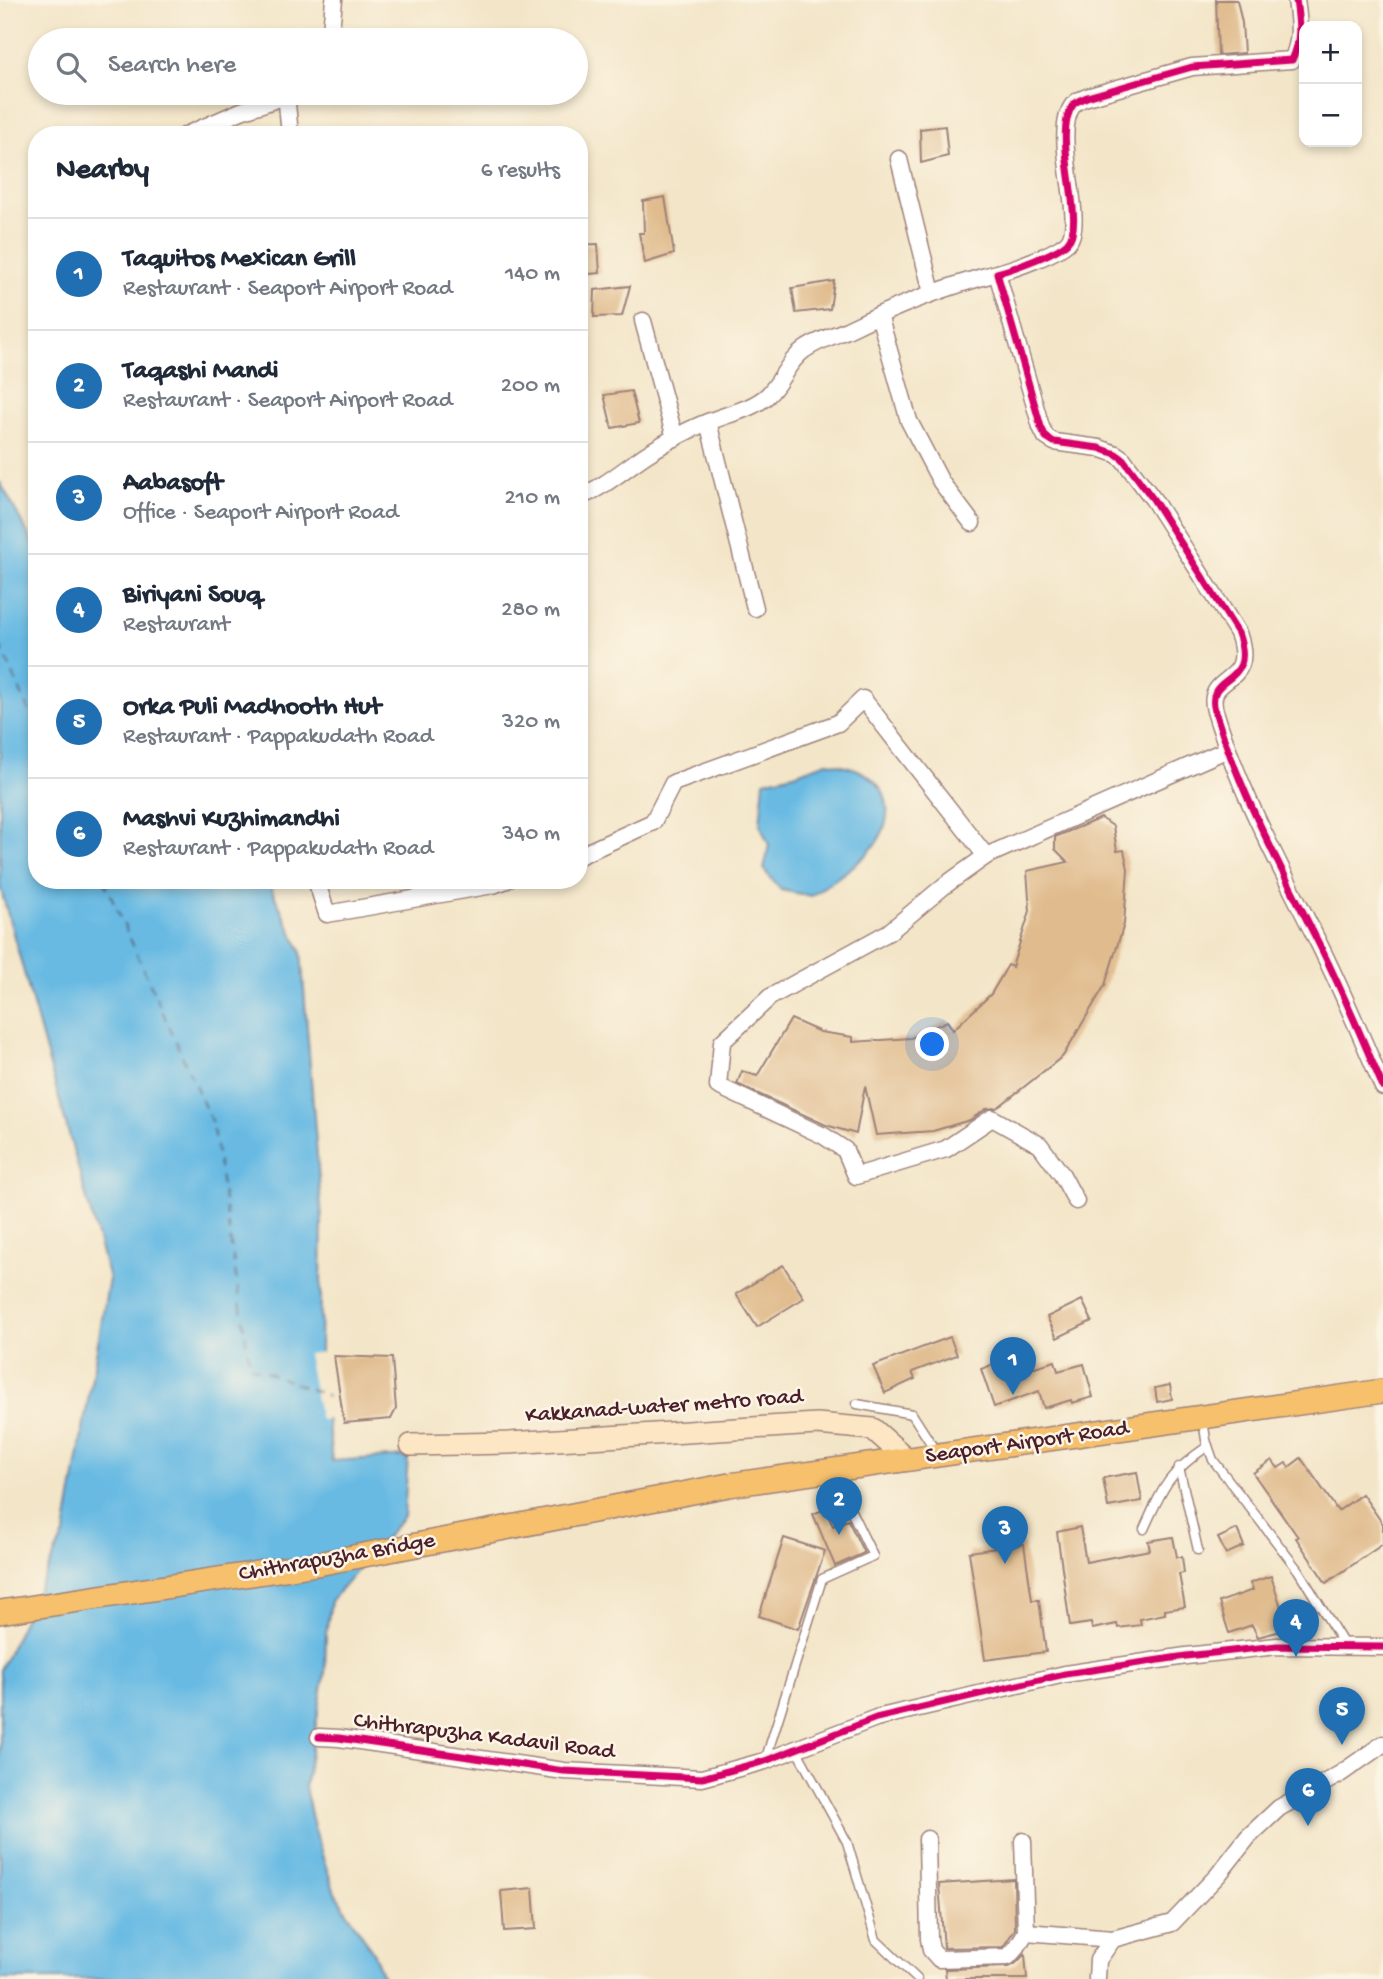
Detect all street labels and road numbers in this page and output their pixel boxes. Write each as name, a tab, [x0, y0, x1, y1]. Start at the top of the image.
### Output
street label: Kakkanad-water metro road	[524, 1384, 805, 1430]
street label: Seaport Airport Road	[924, 1415, 1132, 1471]
street label: Chithrapuzha Bridge	[237, 1527, 438, 1589]
street label: Chithrapuzha Kadavil Road	[352, 1708, 618, 1767]

